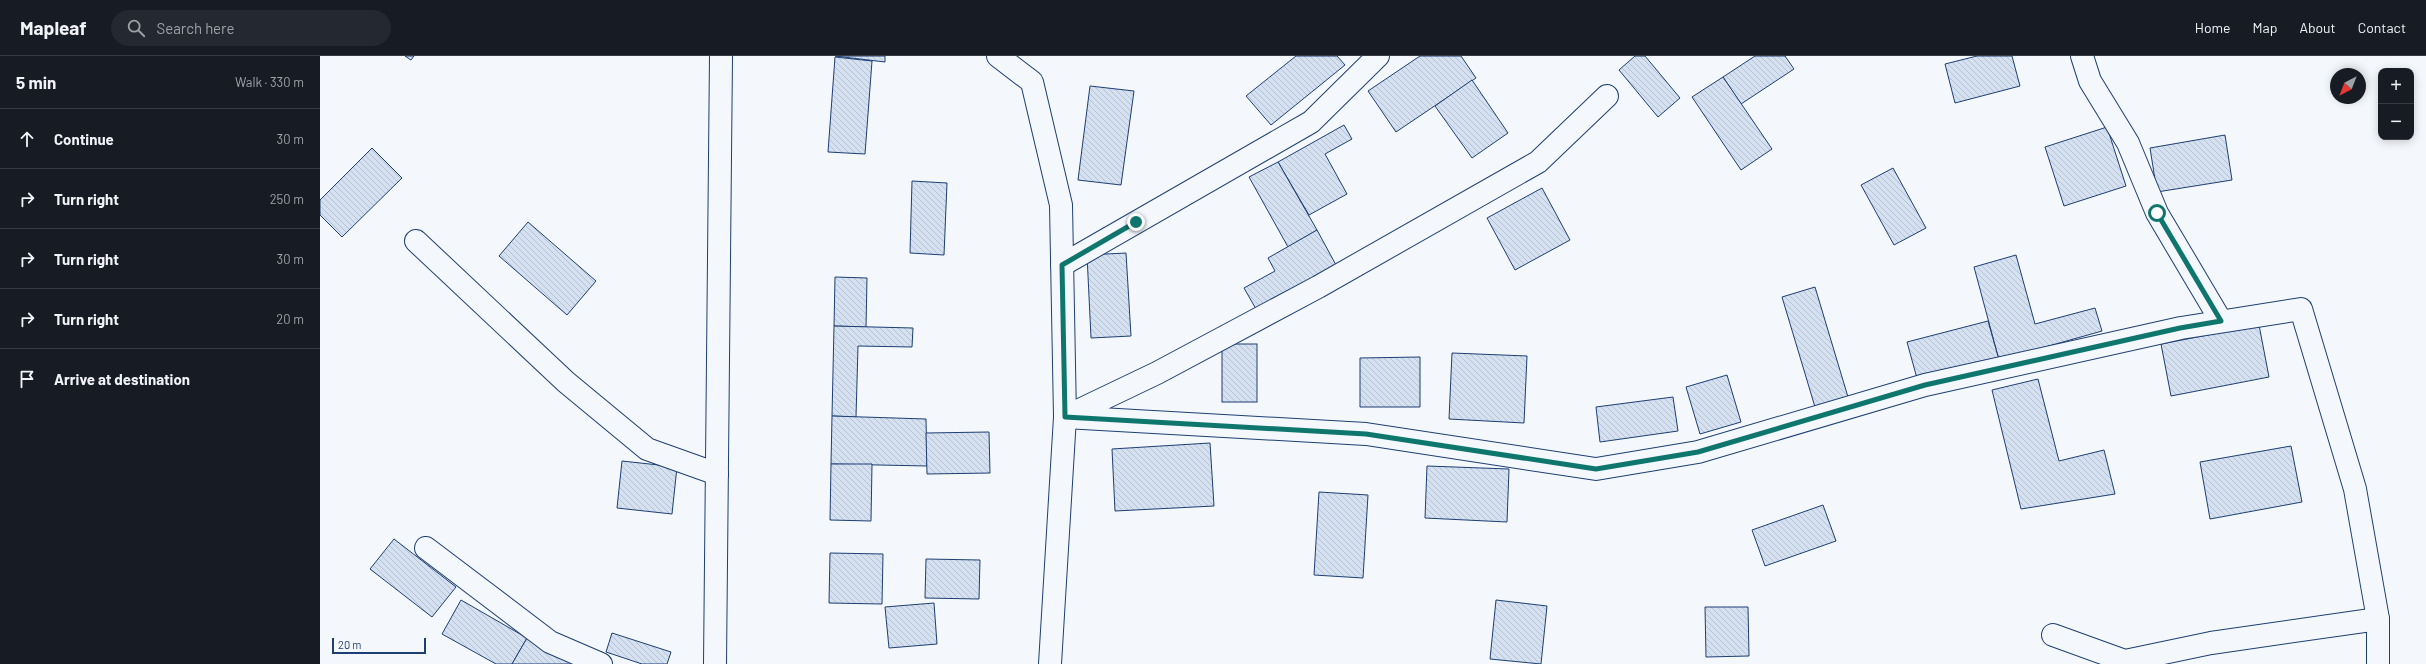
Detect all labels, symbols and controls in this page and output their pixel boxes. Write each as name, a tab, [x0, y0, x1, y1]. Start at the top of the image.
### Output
search box	[111, 10, 391, 46]
text: Mapleaf	[20, 16, 87, 39]
icon: search	[125, 17, 147, 39]
text: Search here	[157, 19, 235, 37]
text: Home	[2195, 19, 2231, 36]
text: Map	[2253, 19, 2277, 36]
text: About	[2299, 19, 2336, 36]
text: Contact	[2358, 19, 2406, 36]
north arrow	[2330, 68, 2366, 104]
map controls	[2378, 68, 2414, 140]
button: +	[2378, 68, 2414, 104]
text: 5 min	[16, 72, 56, 92]
text: Walk · 330 m	[235, 74, 304, 90]
button: −	[2378, 104, 2414, 140]
icon: ahead	[16, 128, 38, 150]
text: Continue	[54, 130, 114, 148]
text: 30 m	[277, 131, 304, 147]
icon: right	[16, 188, 38, 210]
text: Turn right	[54, 190, 119, 208]
text: 250 m	[270, 191, 304, 207]
route start	[2148, 204, 2166, 222]
route end	[1127, 213, 1145, 231]
icon: right	[16, 248, 38, 270]
text: Turn right	[54, 250, 119, 268]
text: 30 m	[277, 251, 304, 267]
icon: right	[16, 308, 38, 330]
text: Turn right	[54, 310, 119, 328]
text: 20 m	[276, 311, 304, 327]
icon: arrive	[16, 368, 38, 390]
text: Arrive at destination	[54, 370, 190, 388]
scale bar	[332, 636, 426, 655]
text: 20 m	[338, 638, 361, 651]

